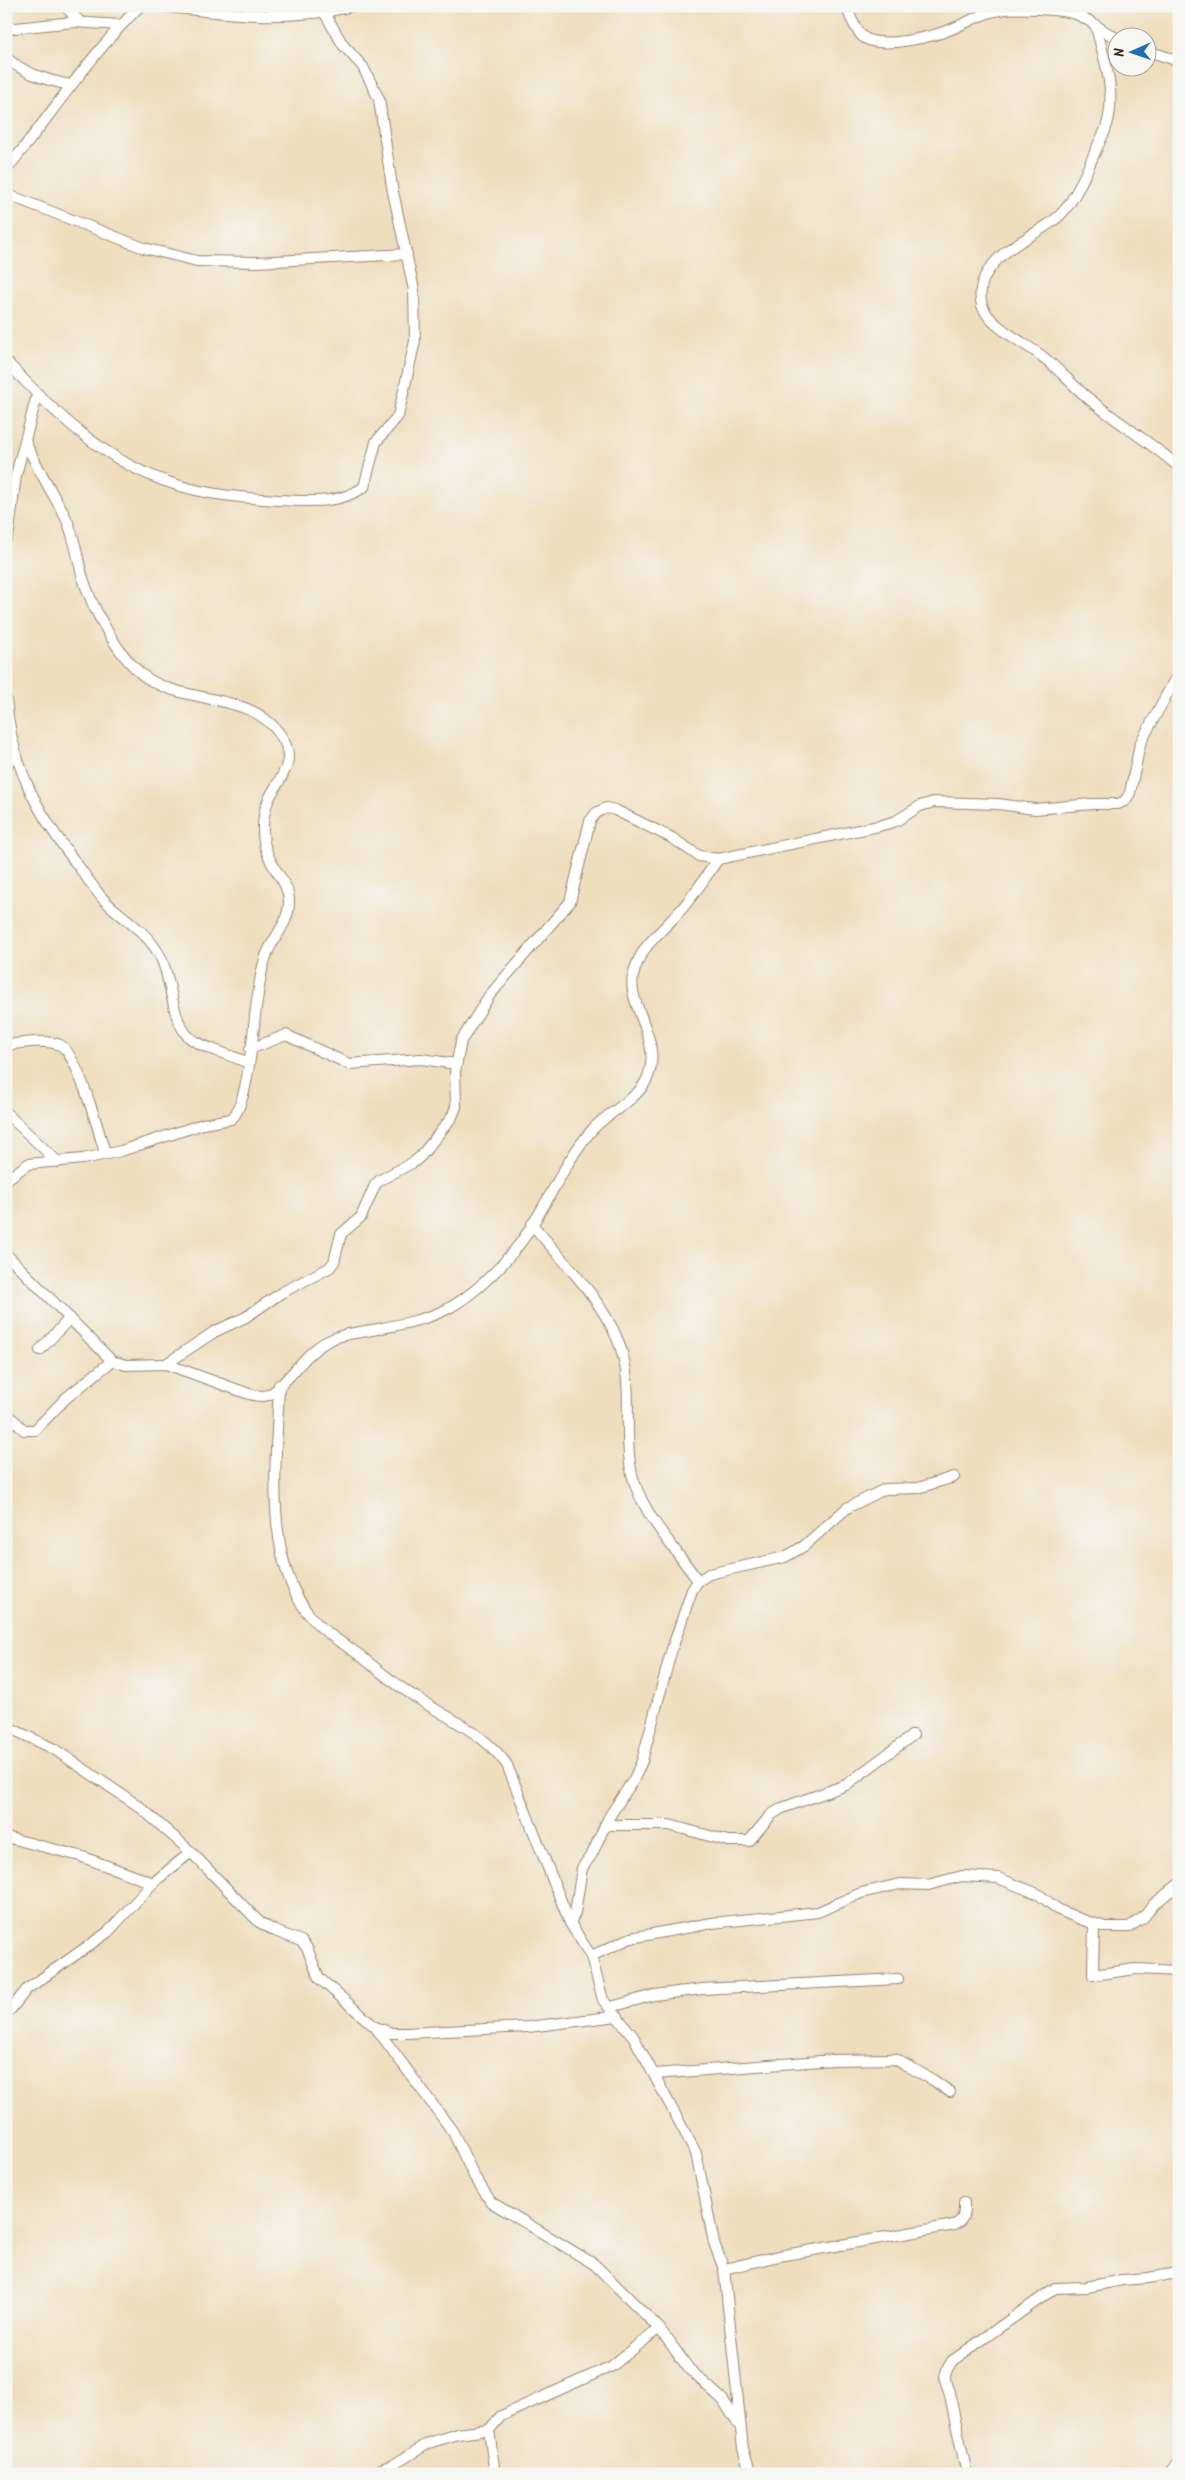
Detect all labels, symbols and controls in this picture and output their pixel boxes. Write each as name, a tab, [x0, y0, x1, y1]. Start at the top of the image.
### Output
north arrow	[1108, 28, 1158, 78]
text: N	[1109, 47, 1131, 57]

